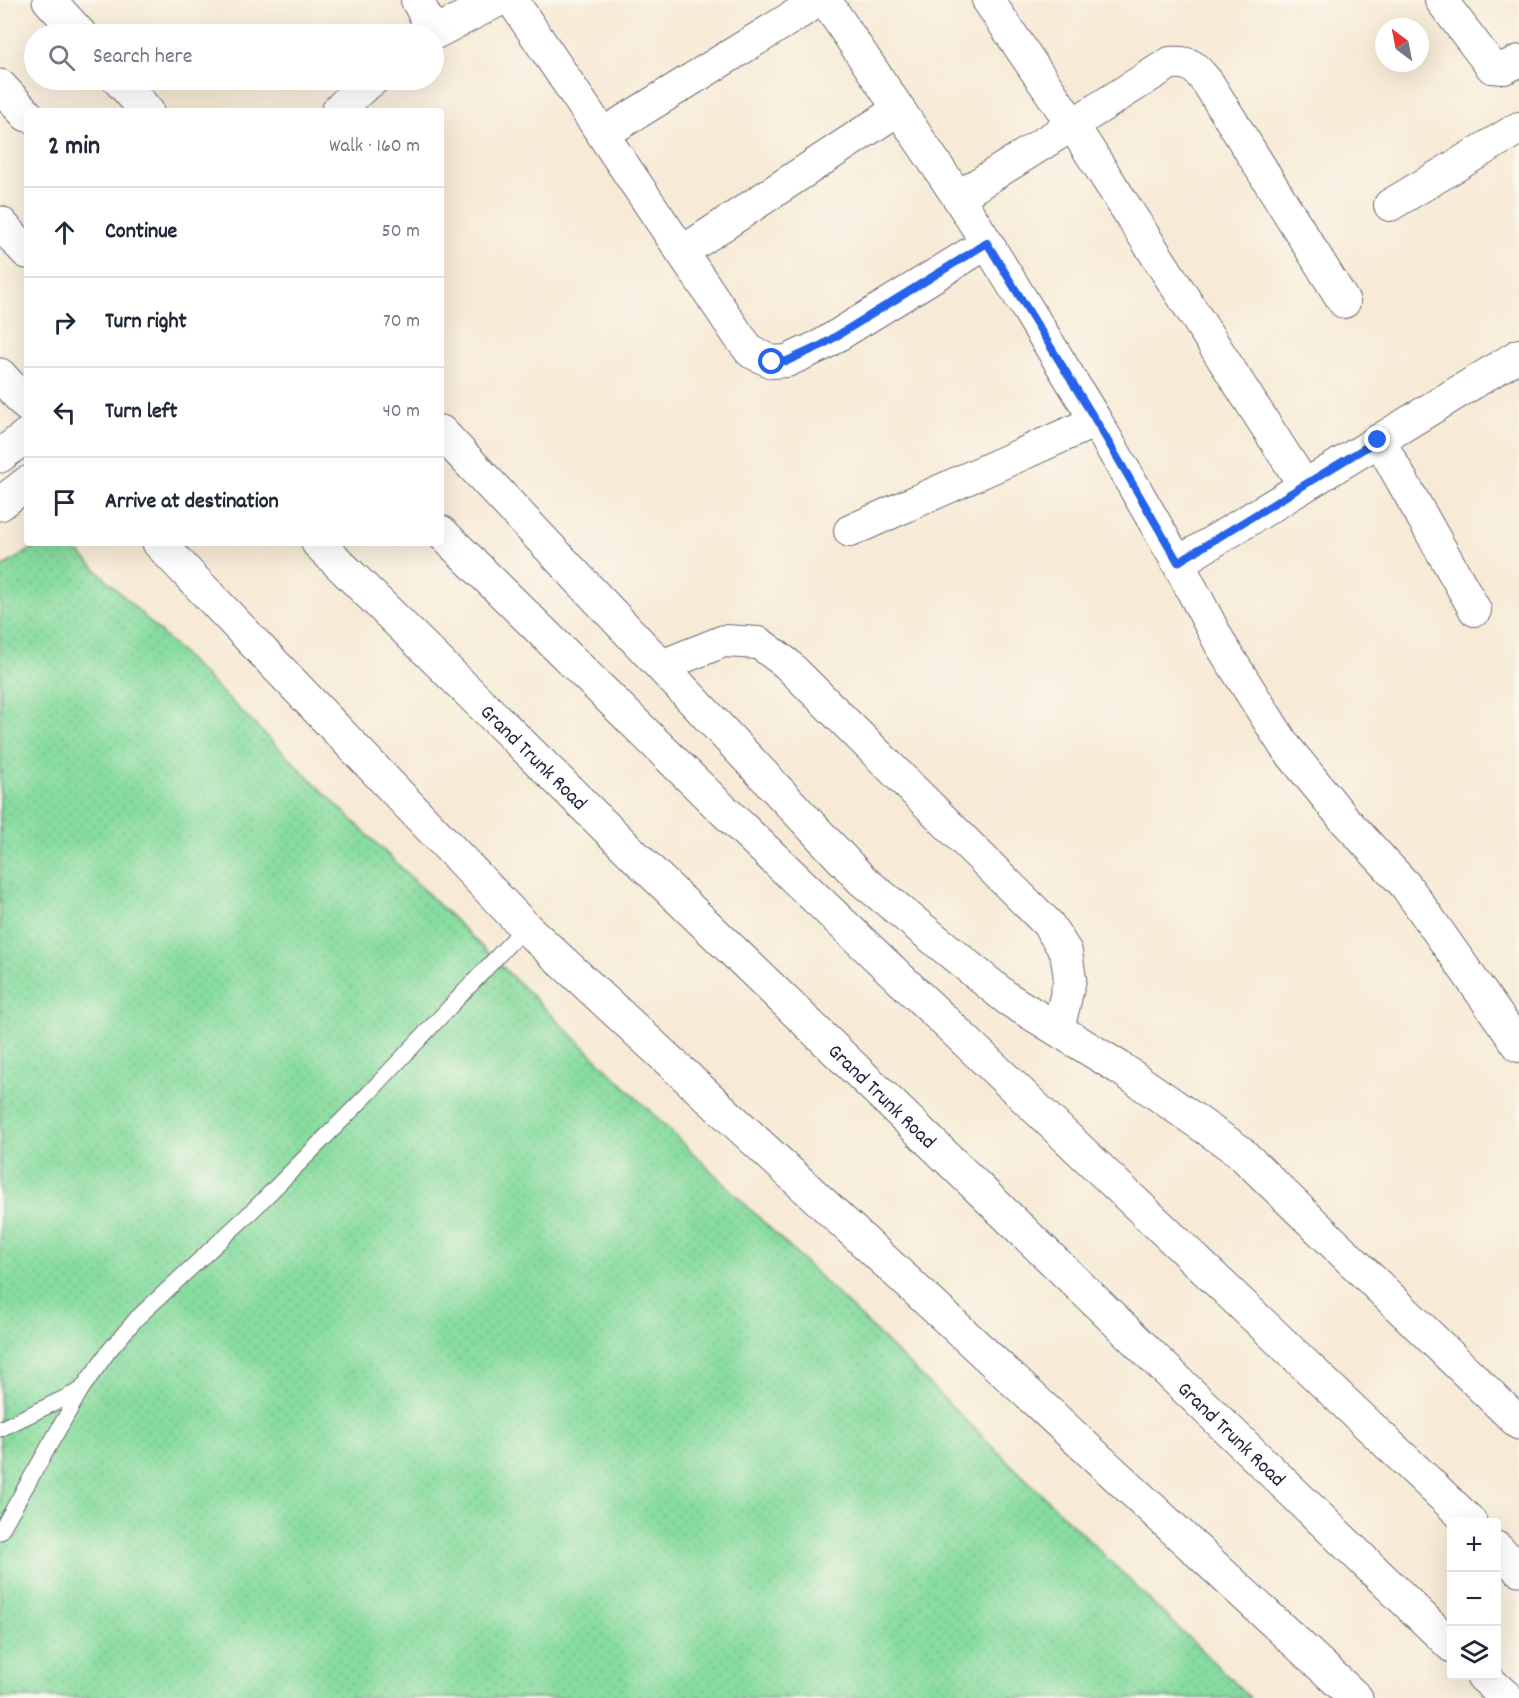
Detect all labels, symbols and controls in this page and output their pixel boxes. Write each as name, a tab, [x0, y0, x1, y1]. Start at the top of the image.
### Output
north arrow	[1375, 18, 1429, 72]
search box	[24, 24, 444, 90]
icon: search	[45, 41, 78, 74]
text: Search here	[93, 42, 192, 73]
text: 2 min	[48, 129, 100, 166]
text: Walk · 160 m	[329, 133, 420, 161]
icon: ahead	[48, 216, 81, 249]
text: Continue	[105, 217, 177, 248]
text: 50 m	[382, 218, 420, 246]
icon: right	[48, 306, 81, 339]
text: Turn right	[105, 307, 187, 338]
text: 70 m	[383, 308, 420, 336]
route start	[758, 348, 784, 374]
icon: left	[48, 396, 81, 429]
text: Turn left	[105, 397, 177, 428]
text: 40 m	[382, 398, 420, 426]
route end	[1364, 426, 1390, 452]
icon: arrive	[48, 486, 81, 519]
text: Arrive at destination	[105, 487, 279, 518]
street label: Grand Trunk Road	[472, 699, 593, 819]
street label: Grand Trunk Road	[820, 1038, 941, 1157]
street label: Grand Trunk Road	[1169, 1376, 1291, 1495]
map controls	[1447, 1518, 1501, 1680]
button: +	[1447, 1518, 1501, 1572]
button: −	[1447, 1572, 1501, 1626]
button: layers	[1447, 1626, 1501, 1680]

